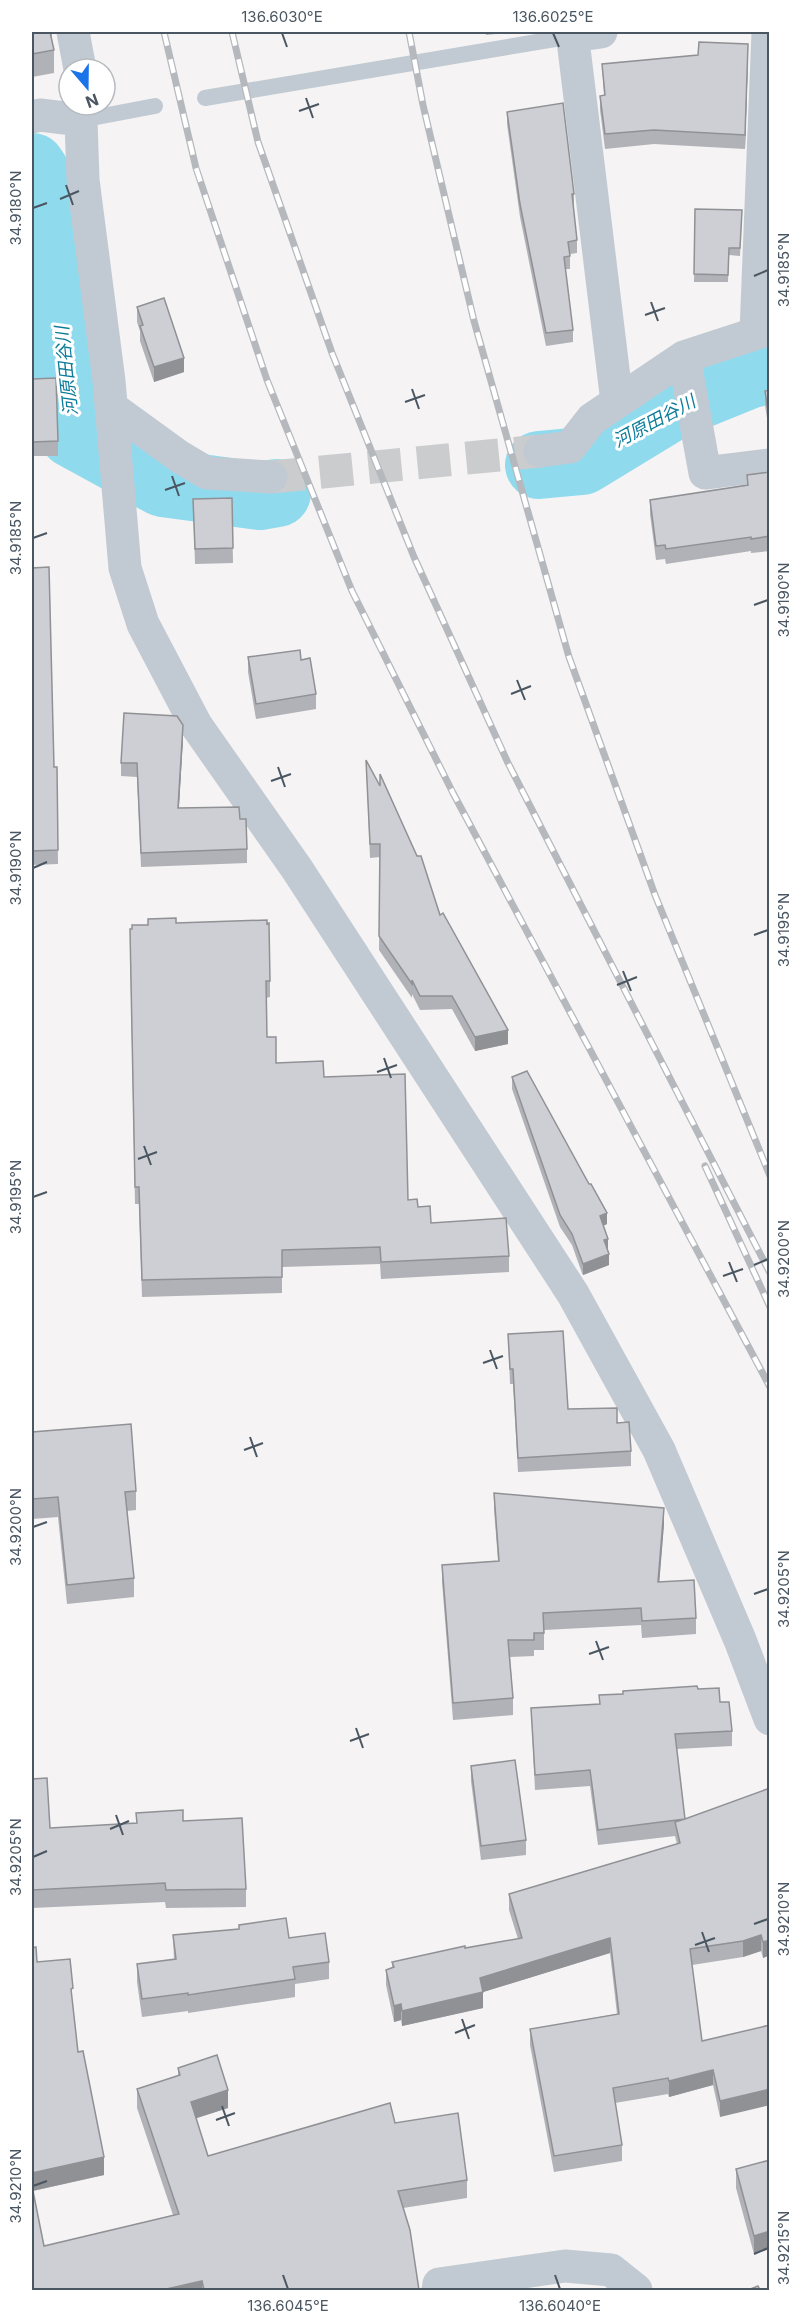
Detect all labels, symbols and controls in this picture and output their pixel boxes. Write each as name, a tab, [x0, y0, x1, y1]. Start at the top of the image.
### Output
text: 136.6030°E	[241, 7, 323, 26]
text: 136.6025°E	[513, 7, 593, 26]
north arrow	[57, 57, 117, 117]
text: N	[83, 90, 101, 113]
text: 34.9180°N	[6, 171, 25, 245]
text: 34.9185°N	[774, 233, 793, 307]
water label: 河原田谷川	[51, 323, 81, 417]
water label: 河原田谷川	[609, 390, 700, 451]
text: 34.9185°N	[6, 501, 25, 575]
text: 34.9190°N	[774, 563, 793, 637]
text: 34.9190°N	[6, 831, 25, 905]
text: 34.9195°N	[774, 893, 793, 967]
text: 34.9195°N	[6, 1160, 25, 1234]
text: 34.9200°N	[774, 1220, 793, 1298]
text: 34.9200°N	[6, 1488, 25, 1566]
text: 34.9205°N	[774, 1550, 793, 1628]
text: 34.9205°N	[6, 1818, 25, 1896]
text: 34.9210°N	[774, 1882, 793, 1956]
text: 34.9210°N	[6, 2149, 25, 2223]
text: 34.9215°N	[774, 2211, 793, 2285]
text: 136.6045°E	[247, 2296, 329, 2315]
text: 136.6040°E	[519, 2296, 601, 2315]

